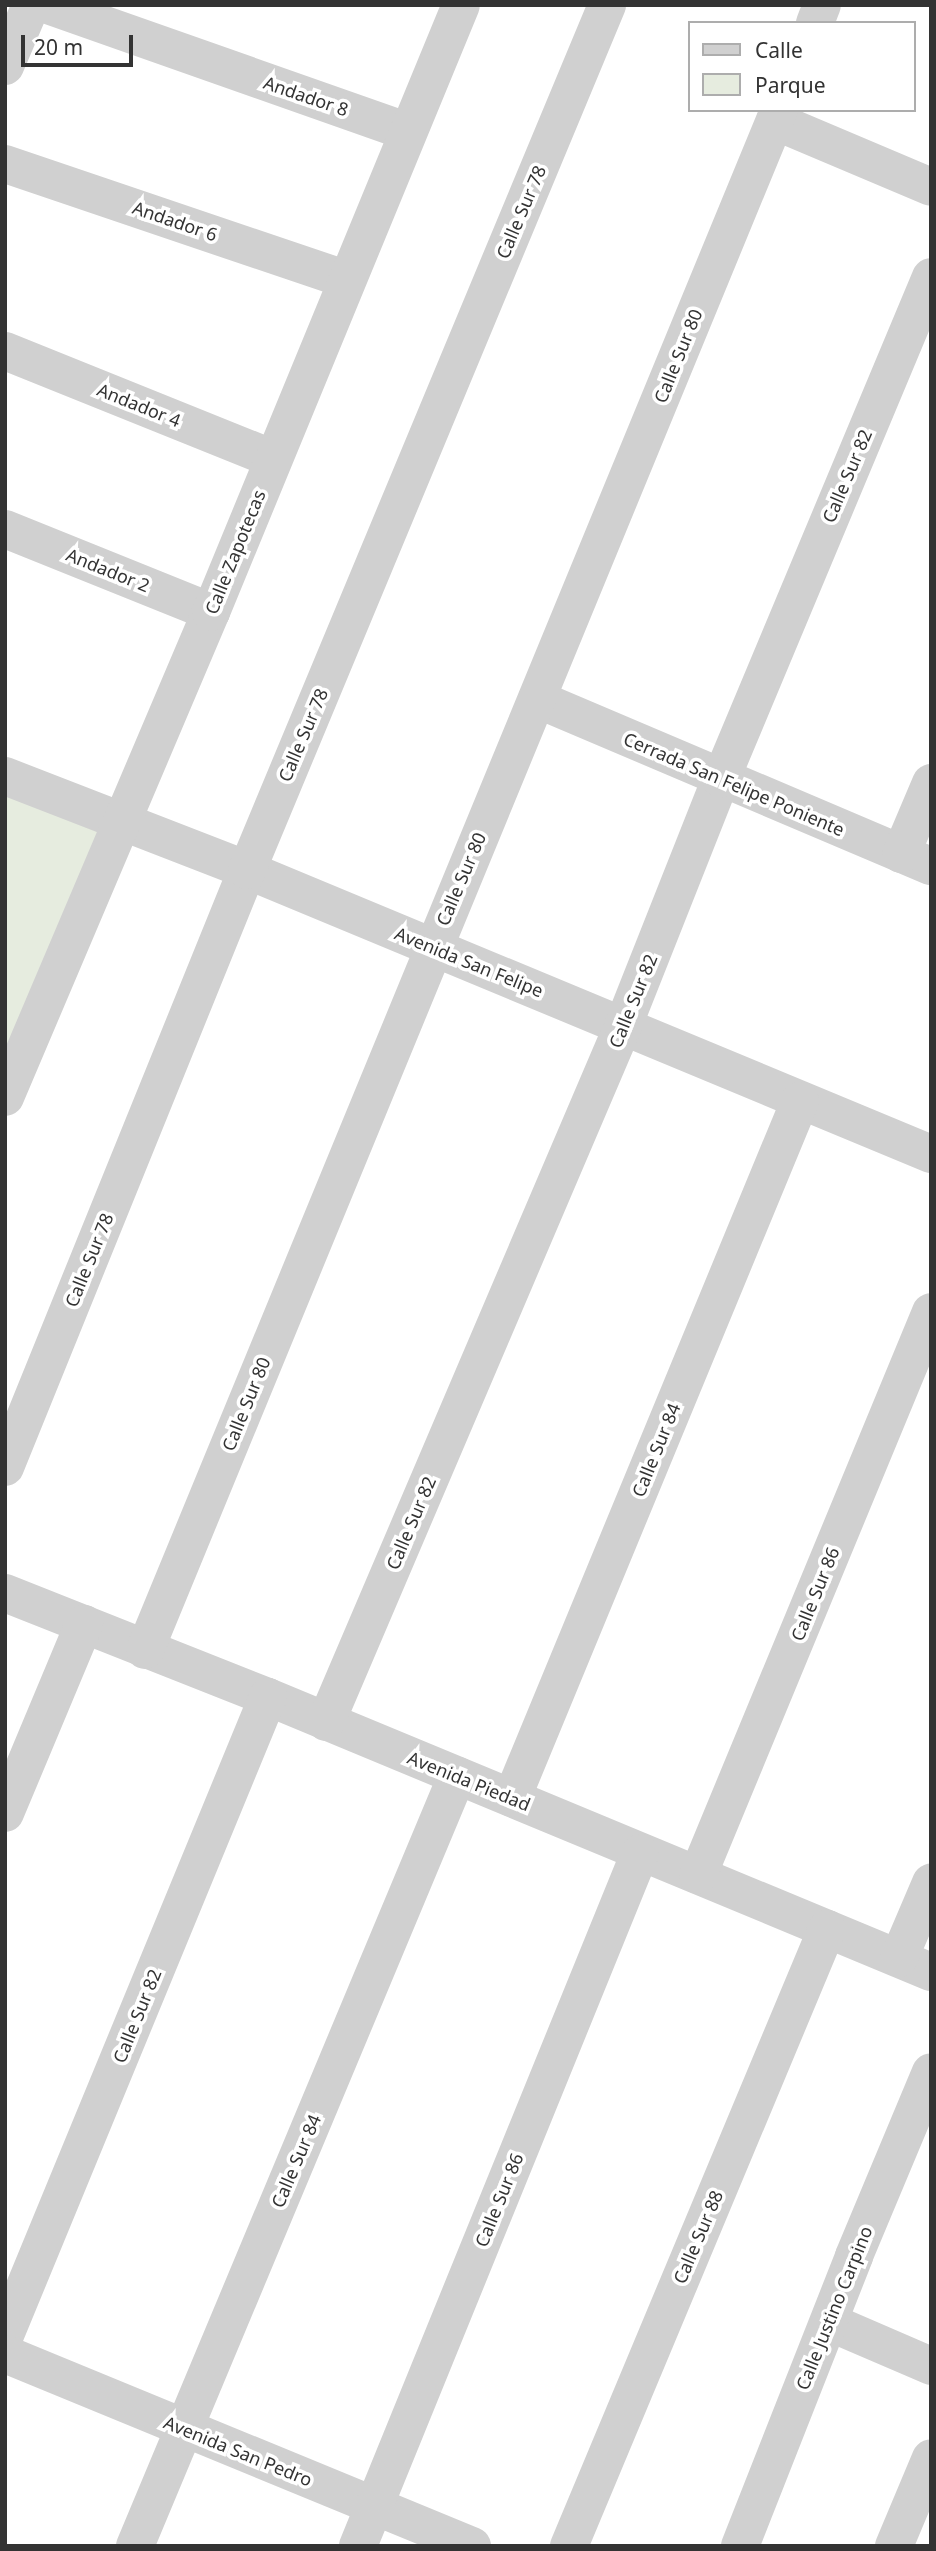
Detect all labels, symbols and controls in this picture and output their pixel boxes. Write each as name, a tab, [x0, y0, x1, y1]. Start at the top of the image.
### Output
scale bar	[24, 21, 136, 65]
legend	[688, 21, 915, 112]
text: 20 m	[34, 33, 83, 61]
text: Calle	[755, 36, 803, 64]
street label: Andador 8	[261, 71, 351, 121]
text: Parque	[755, 71, 825, 99]
street label: Calle Sur 78	[492, 162, 550, 262]
street label: Andador 6	[130, 196, 220, 246]
street label: Calle Sur 80	[649, 306, 707, 406]
street label: Andador 4	[94, 378, 184, 432]
street label: Calle Sur 82	[818, 426, 876, 526]
street label: Calle Zapotecas	[200, 487, 270, 617]
street label: Andador 2	[63, 543, 153, 597]
street label: Calle Sur 78	[274, 685, 332, 785]
street label: Cerrada San Felipe Poniente	[620, 728, 848, 840]
street label: Calle Sur 80	[432, 829, 490, 929]
street label: Avenida San Felipe	[392, 922, 546, 1002]
street label: Calle Sur 82	[604, 951, 662, 1051]
street label: Calle Sur 78	[60, 1210, 118, 1310]
street label: Calle Sur 80	[217, 1354, 275, 1454]
street label: Calle Sur 84	[627, 1400, 685, 1500]
street label: Calle Sur 82	[382, 1473, 440, 1573]
street label: Calle Sur 86	[786, 1544, 844, 1644]
street label: Avenida Piedad	[405, 1747, 533, 1815]
street label: Calle Sur 82	[108, 1966, 166, 2066]
street label: Calle Sur 84	[267, 2111, 325, 2211]
street label: Calle Sur 86	[470, 2150, 528, 2250]
street label: Calle Sur 88	[669, 2187, 727, 2287]
street label: Calle Justino Carpino	[791, 2223, 877, 2393]
street label: Avenida San Pedro	[161, 2411, 315, 2491]

